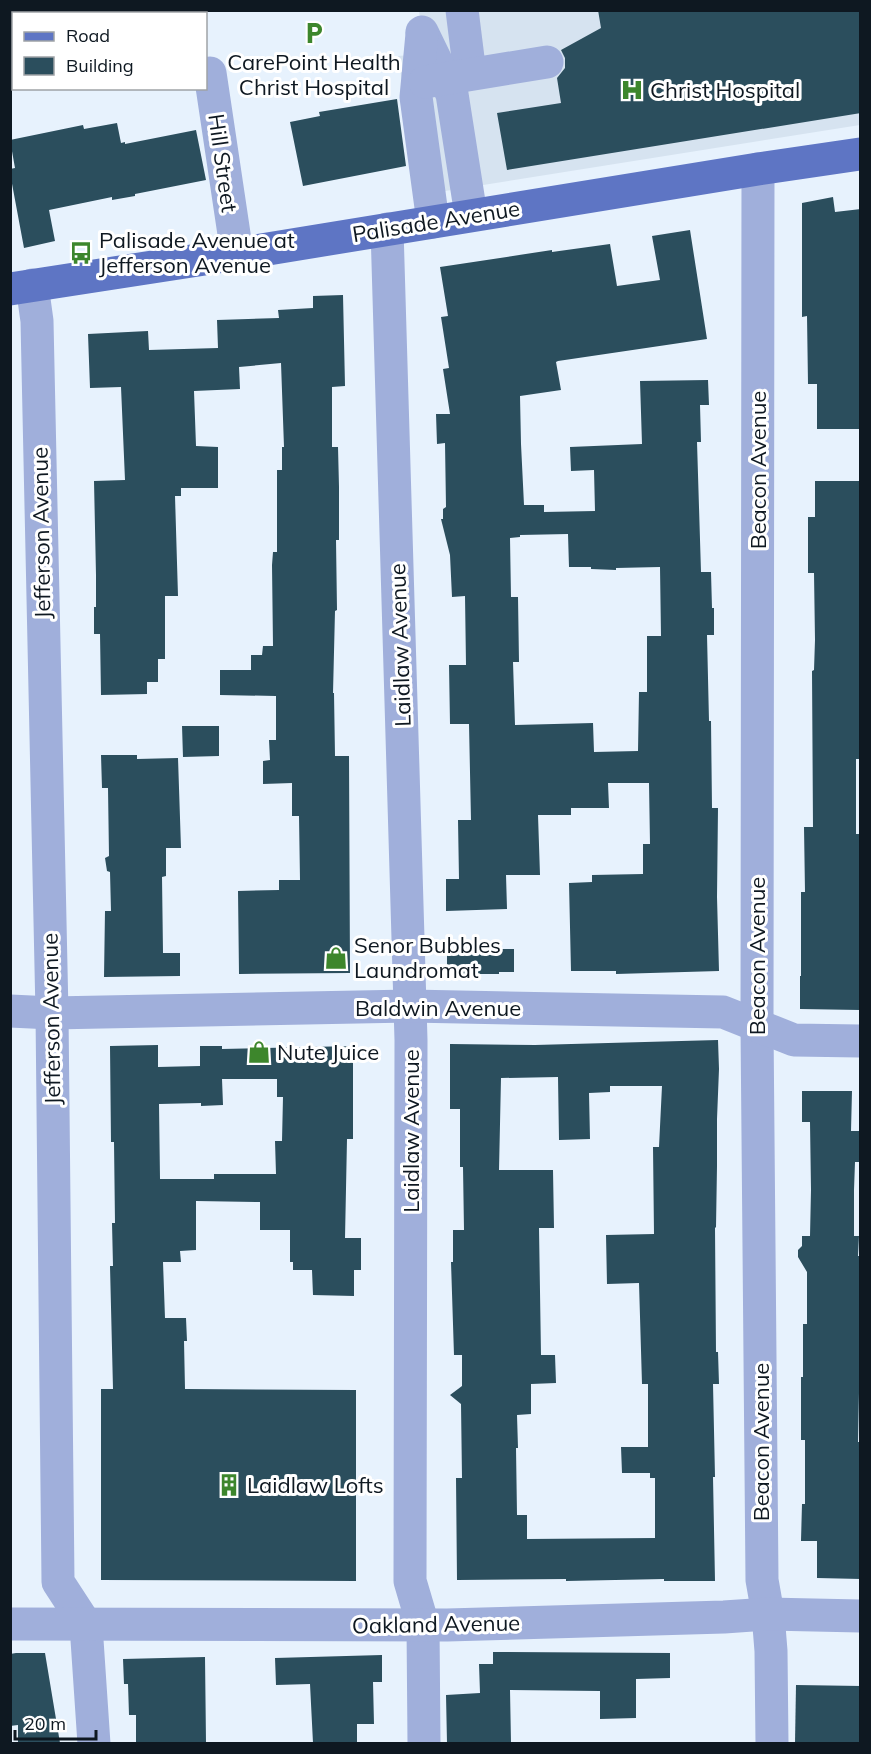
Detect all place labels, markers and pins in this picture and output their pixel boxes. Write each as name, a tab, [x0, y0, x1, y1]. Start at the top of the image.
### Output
parking icon: CarePoint Health Christ Hospital	[301, 20, 327, 46]
place label: CarePoint Health Christ Hospital	[227, 48, 401, 101]
place label: Christ Hospital	[650, 76, 800, 104]
hospital icon: Christ Hospital	[619, 77, 645, 103]
place label: Palisade Avenue at Jefferson Avenue	[99, 226, 295, 279]
bus stop icon: Palisade Avenue at Jefferson Avenue	[68, 240, 94, 266]
place label: Senor Bubbles Laundromat	[354, 931, 501, 984]
shop icon: Senor Bubbles Laundromat	[323, 945, 349, 971]
place label: Nute Juice	[277, 1038, 379, 1066]
shop icon: Nute Juice	[246, 1039, 272, 1065]
place label: Laidlaw Lofts	[247, 1471, 384, 1499]
building icon: Laidlaw Lofts	[216, 1472, 242, 1498]

